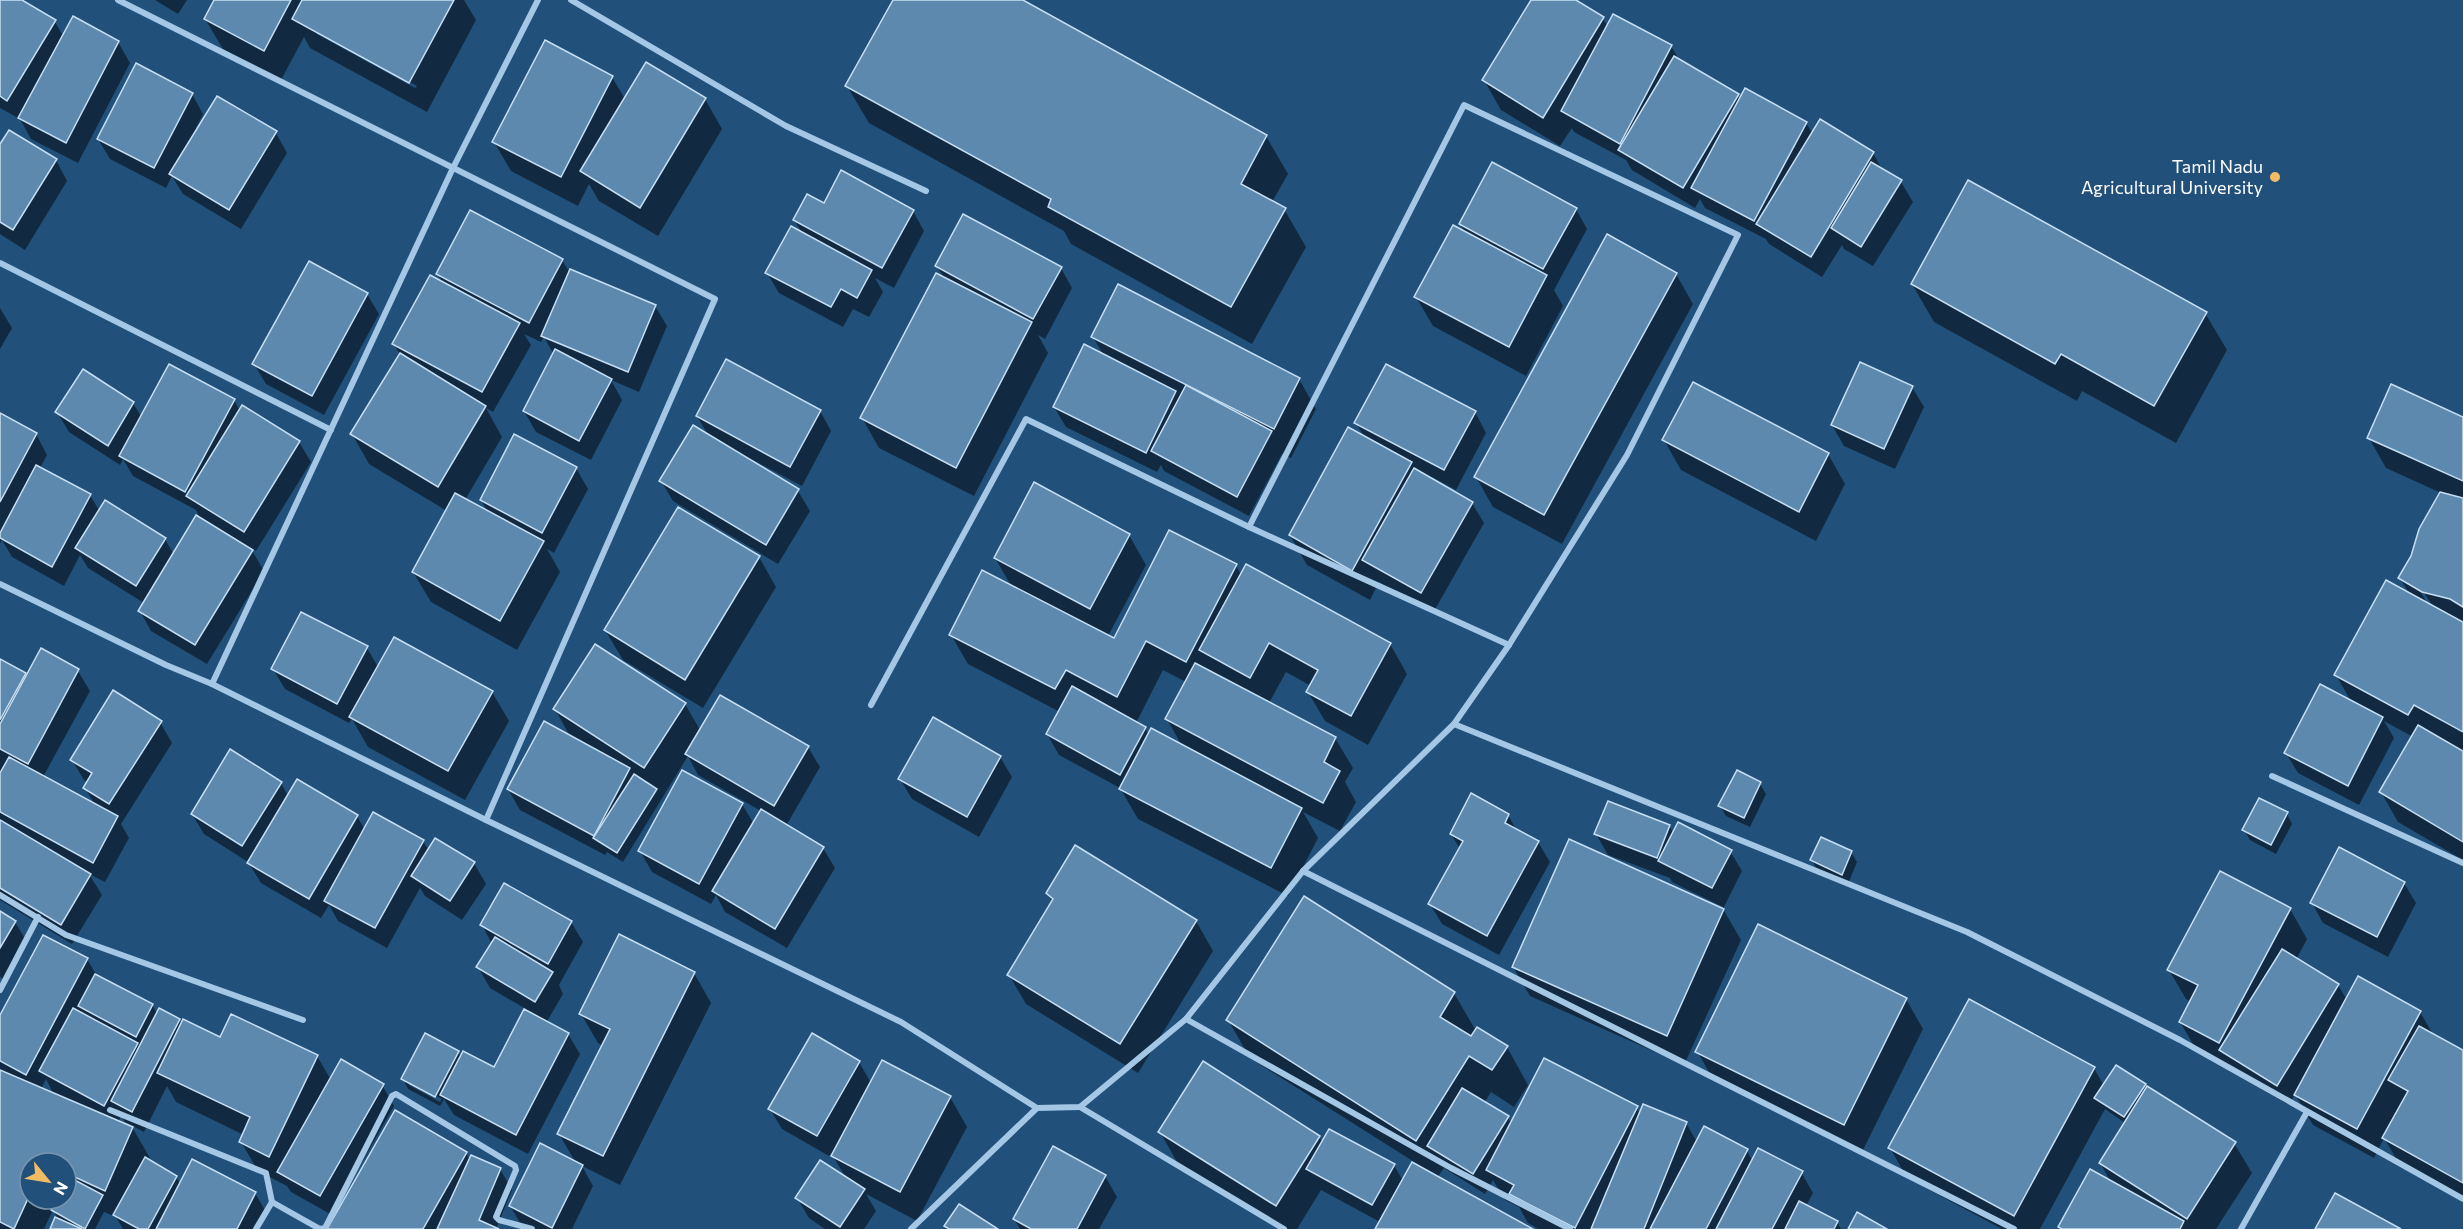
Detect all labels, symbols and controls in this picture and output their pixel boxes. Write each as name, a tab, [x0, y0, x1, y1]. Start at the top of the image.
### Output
place label: Tamil Nadu Agricultural University	[2081, 155, 2263, 198]
marker: Tamil Nadu Agricultural University	[2268, 170, 2282, 184]
north arrow	[18, 1151, 78, 1211]
text: N	[50, 1179, 73, 1199]

